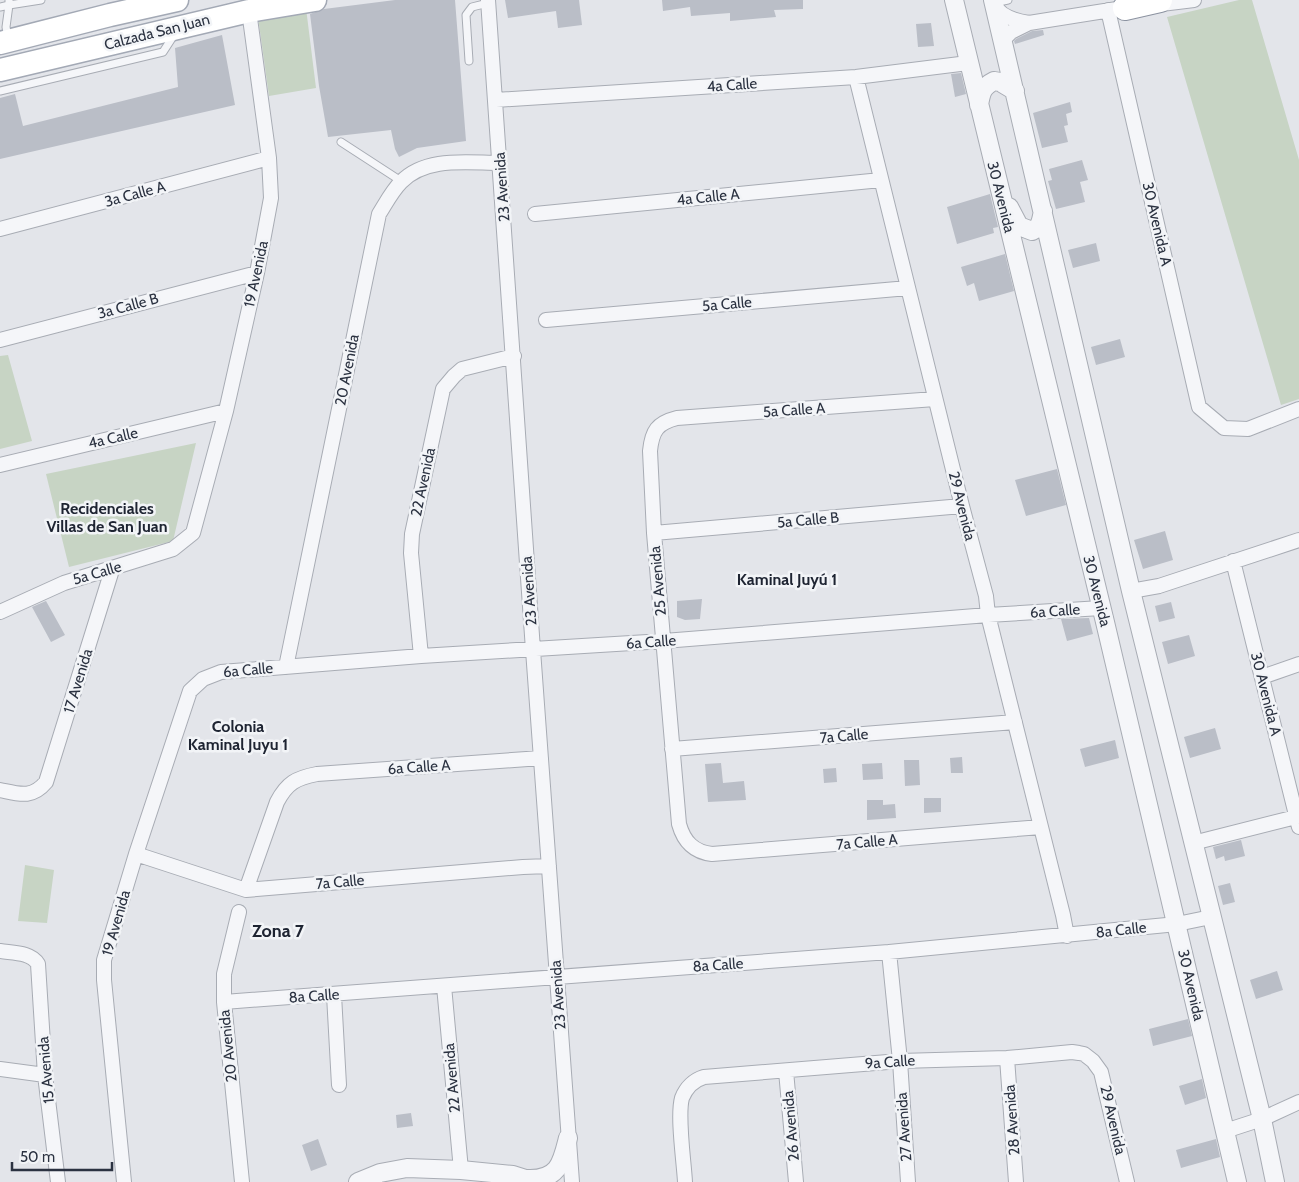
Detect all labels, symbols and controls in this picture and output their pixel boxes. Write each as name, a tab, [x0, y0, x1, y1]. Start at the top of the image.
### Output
street label: Calzada San Juan	[102, 10, 212, 54]
street label: 4a Calle	[706, 74, 758, 96]
street label: 23 Avenida	[491, 151, 513, 223]
street label: 30 Avenida	[983, 160, 1019, 235]
street label: 3a Calle A	[103, 177, 168, 211]
street label: 30 Avenida A	[1139, 180, 1176, 268]
street label: 4a Calle A	[676, 185, 741, 209]
street label: 19 Avenida	[240, 238, 272, 309]
street label: 3a Calle B	[96, 289, 160, 323]
street label: 5a Calle	[701, 293, 753, 315]
street label: 20 Avenida	[331, 332, 363, 407]
street label: 5a Calle A	[762, 399, 827, 421]
street label: 4a Calle	[86, 423, 140, 452]
street label: 22 Avenida	[407, 445, 439, 518]
street label: 29 Avenida	[945, 470, 979, 543]
district label: Recidenciales Villas de San Juan	[46, 499, 168, 536]
street label: 5a Calle B	[776, 508, 840, 532]
street label: 25 Avenida	[646, 545, 670, 617]
street label: 30 Avenida	[1079, 554, 1115, 629]
street label: 23 Avenida	[518, 555, 540, 627]
street label: 5a Calle	[71, 557, 124, 589]
district label: Kaminal Juyú 1	[737, 570, 837, 589]
street label: 6a Calle	[1029, 600, 1081, 622]
street label: 6a Calle	[625, 631, 677, 653]
street label: 17 Avenida	[60, 646, 97, 715]
street label: 30 Avenida A	[1247, 650, 1285, 738]
street label: 6a Calle	[222, 659, 274, 681]
district label: Colonia Kaminal Juyu 1	[188, 717, 288, 754]
street label: 7a Calle	[819, 725, 869, 747]
street label: 6a Calle A	[387, 756, 452, 778]
street label: 7a Calle A	[836, 830, 899, 854]
street label: 7a Calle	[315, 871, 365, 893]
street label: 19 Avenida	[98, 887, 134, 958]
street label: 8a Calle	[1095, 918, 1148, 942]
district label: Zona 7	[252, 920, 305, 942]
street label: 30 Avenida	[1174, 948, 1208, 1023]
street label: 8a Calle	[692, 954, 744, 976]
street label: 23 Avenida	[547, 959, 569, 1031]
street label: 8a Calle	[288, 985, 340, 1007]
street label: 20 Avenida	[215, 1008, 241, 1083]
street label: 15 Avenida	[34, 1035, 58, 1104]
street label: 22 Avenida	[440, 1042, 464, 1114]
street label: 9a Calle	[864, 1051, 916, 1073]
street label: 28 Avenida	[1000, 1083, 1023, 1156]
street label: 29 Avenida	[1096, 1084, 1130, 1157]
street label: 26 Avenida	[779, 1089, 803, 1162]
street label: 27 Avenida	[893, 1091, 915, 1162]
scale bar	[12, 1140, 112, 1172]
text: 50 m	[20, 1148, 55, 1166]

